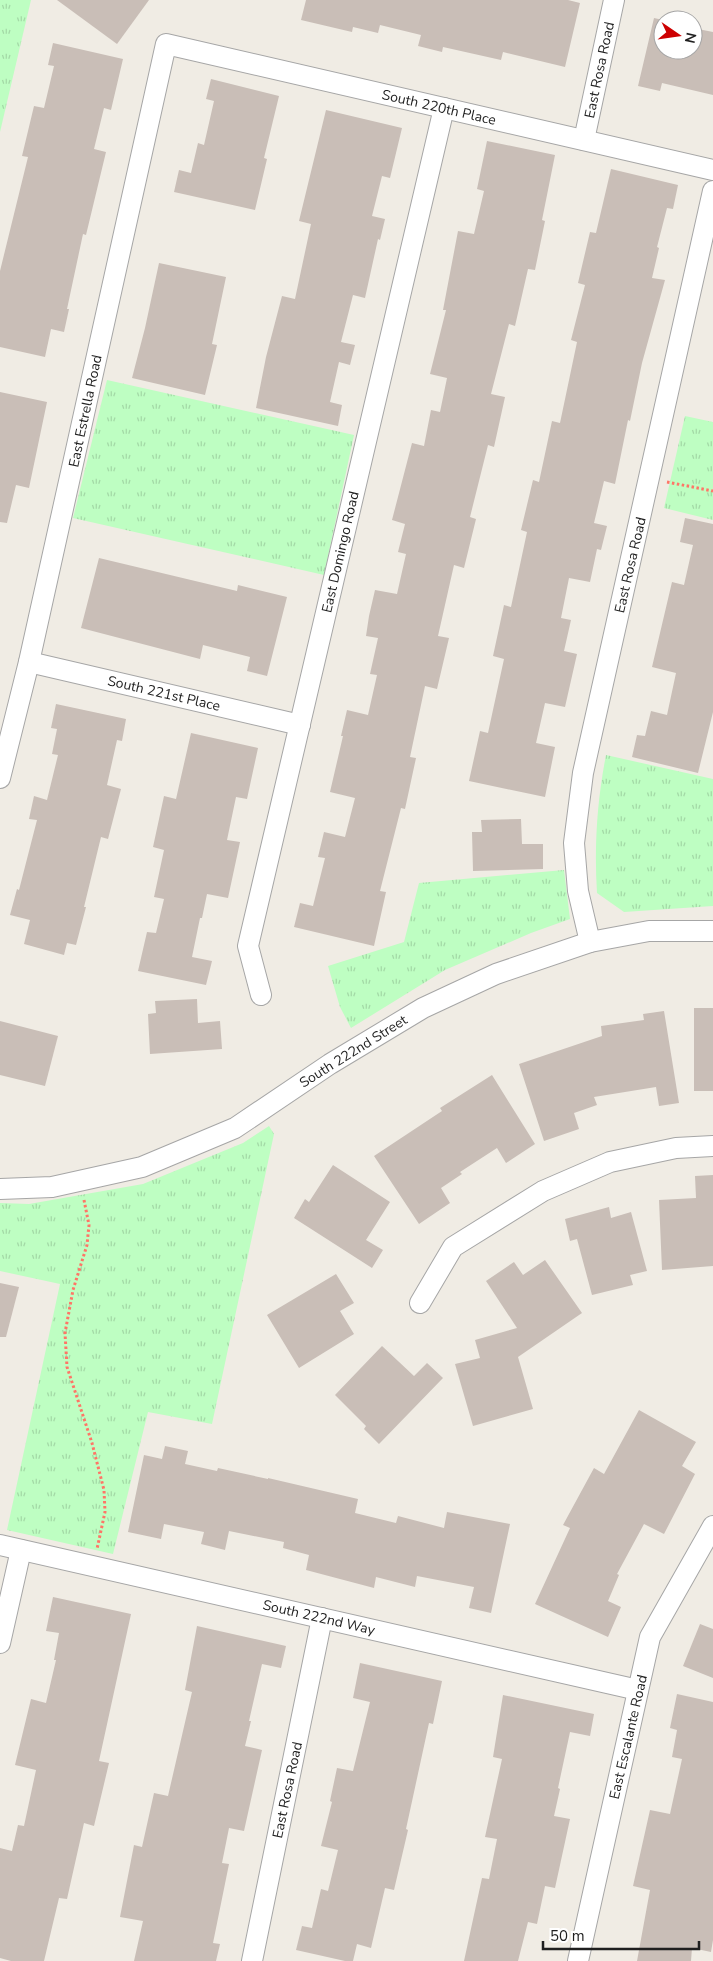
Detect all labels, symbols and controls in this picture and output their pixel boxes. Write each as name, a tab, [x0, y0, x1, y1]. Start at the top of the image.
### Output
north arrow	[653, 10, 703, 60]
street label: East Rosa Road	[580, 20, 619, 120]
text: N	[680, 31, 701, 45]
street label: South 220th Place	[380, 85, 498, 130]
street label: East Estrella Road	[64, 353, 107, 469]
street label: East Domingo Road	[317, 489, 364, 615]
street label: East Rosa Road	[610, 515, 651, 615]
street label: South 221st Place	[106, 671, 222, 716]
street label: South 222nd Street	[296, 1011, 411, 1092]
street label: South 222nd Way	[261, 1595, 378, 1640]
street label: East Escalante Road	[605, 1673, 652, 1801]
street label: East Rosa Road	[268, 1740, 307, 1840]
scale bar	[543, 1918, 699, 1950]
text: 50 m	[550, 1926, 585, 1946]

